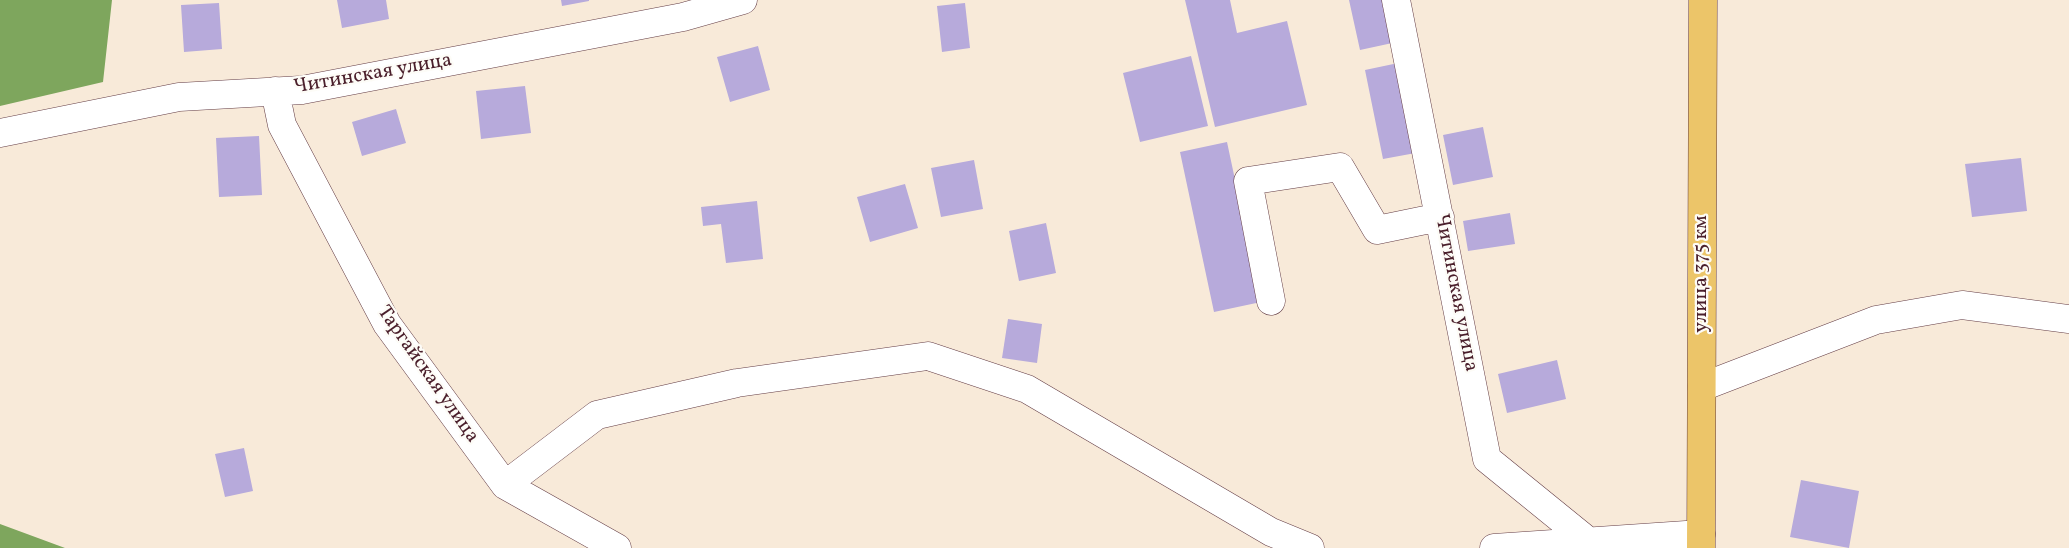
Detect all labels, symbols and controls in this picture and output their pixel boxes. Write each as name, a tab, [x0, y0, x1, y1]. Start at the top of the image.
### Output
street label: Читинская улица	[292, 49, 454, 101]
street label: Читинская улица	[1428, 212, 1482, 374]
street label: улица 375 км	[1690, 215, 1714, 333]
street label: Таргайская улица	[371, 302, 483, 448]

